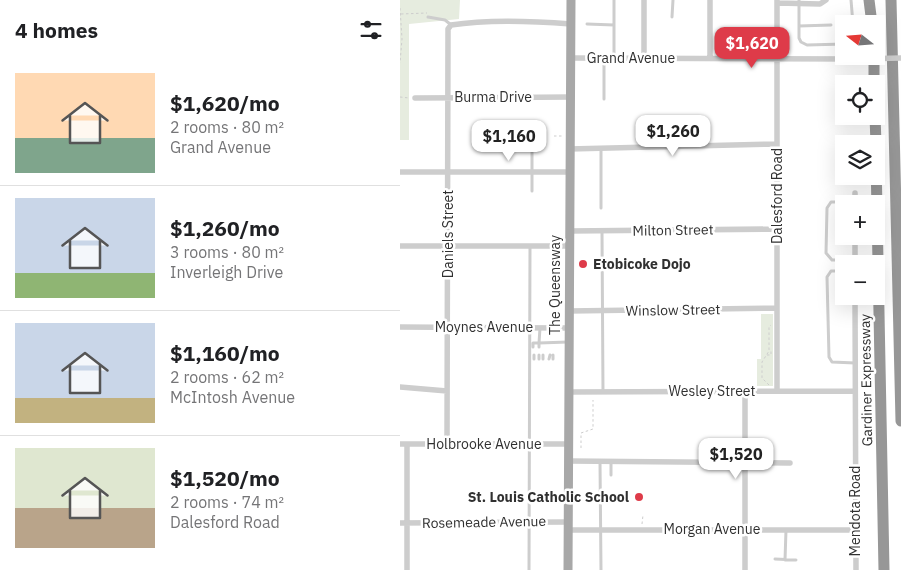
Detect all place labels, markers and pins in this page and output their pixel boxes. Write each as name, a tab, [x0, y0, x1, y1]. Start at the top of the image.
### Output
pin: $1,620	[711, 27, 793, 69]
pin: $1,260	[632, 114, 714, 157]
pin: $1,160	[468, 120, 550, 162]
place label: Etobicoke Dojo	[593, 255, 691, 273]
marker: Etobicoke Dojo	[577, 258, 589, 270]
pin: $1,520	[695, 438, 777, 480]
place label: St. Louis Catholic School	[468, 488, 629, 506]
marker: St. Louis Catholic School	[633, 491, 645, 503]

